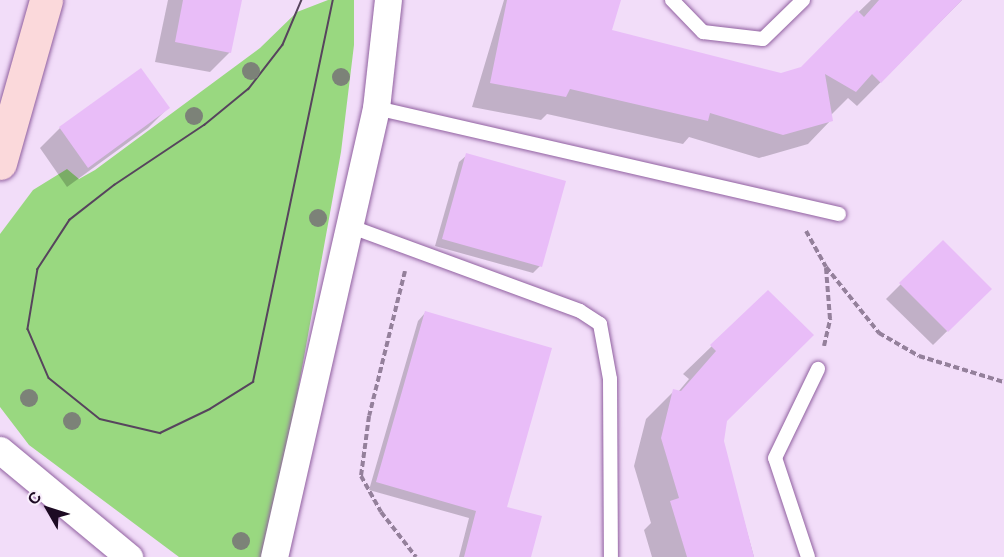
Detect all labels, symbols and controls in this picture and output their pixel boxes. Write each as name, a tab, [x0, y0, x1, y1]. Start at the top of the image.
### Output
north arrow	[18, 479, 78, 539]
text: С	[23, 487, 45, 508]

